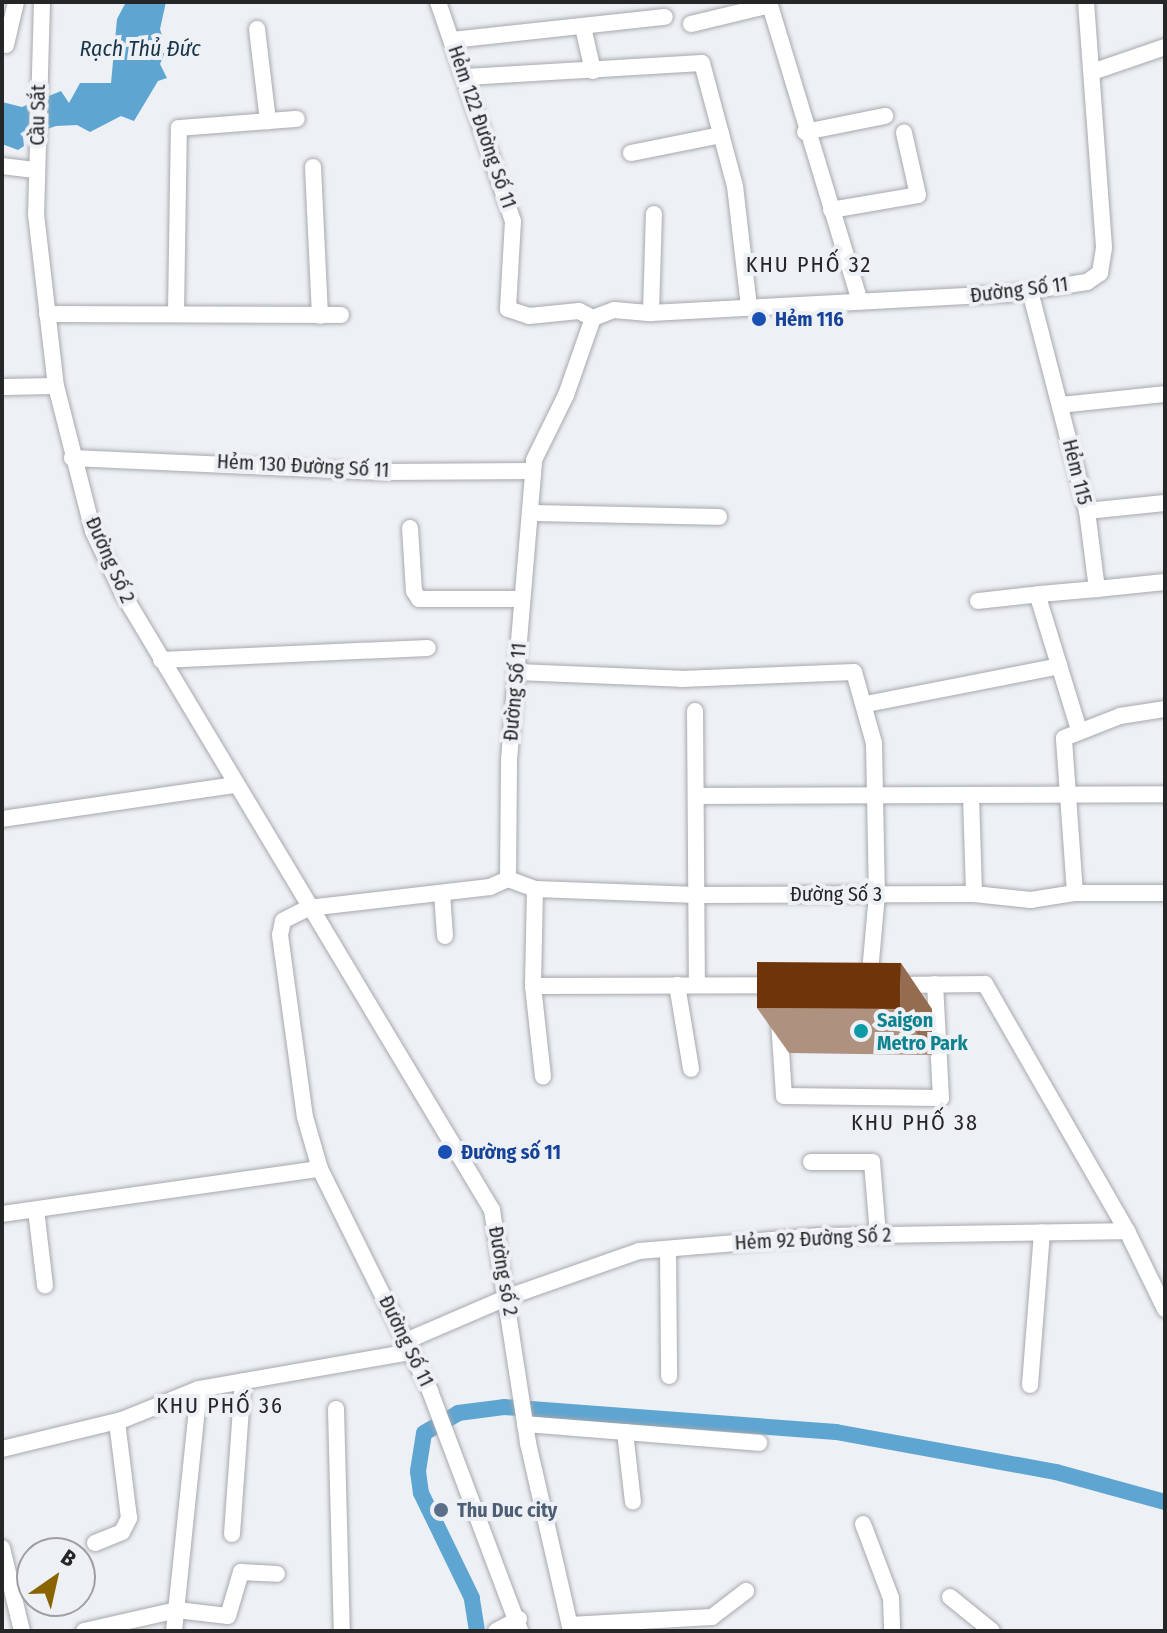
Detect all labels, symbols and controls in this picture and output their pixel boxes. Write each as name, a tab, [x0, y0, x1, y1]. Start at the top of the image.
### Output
water label: Rạch Thủ Đức	[79, 36, 201, 62]
street label: Hẻm 122 Đường Số 11	[443, 42, 521, 212]
street label: Cầu Sắt	[25, 84, 51, 146]
district label: KHU PHỐ 32	[746, 252, 872, 278]
street label: Đường Số 11	[969, 272, 1069, 308]
place label: Hẻm 116	[775, 307, 844, 331]
marker: Hẻm 116	[750, 310, 768, 328]
street label: Hẻm 115	[1057, 437, 1097, 507]
street label: Hẻm 130 Đường Số 11	[216, 450, 390, 482]
street label: Đường Số 2	[80, 513, 140, 607]
street label: Đường Số 11	[499, 642, 531, 742]
street label: Đường Số 3	[790, 882, 882, 906]
place label: Saigon Metro Park	[877, 1008, 968, 1055]
marker: Saigon Metro Park	[852, 1022, 870, 1040]
district label: KHU PHỐ 38	[851, 1110, 979, 1136]
place label: Đường số 11	[461, 1140, 561, 1164]
marker: Đường số 11	[436, 1143, 454, 1161]
street label: Hẻm 92 Đường Số 2	[734, 1223, 892, 1255]
street label: Đường số 2	[483, 1224, 523, 1318]
street label: Đường Số 11	[374, 1292, 438, 1390]
district label: KHU PHỐ 36	[156, 1393, 284, 1419]
place label: Thu Duc city	[457, 1498, 557, 1522]
marker: Thu Duc city	[432, 1501, 450, 1519]
north arrow	[16, 1537, 96, 1617]
text: B	[56, 1544, 81, 1573]

